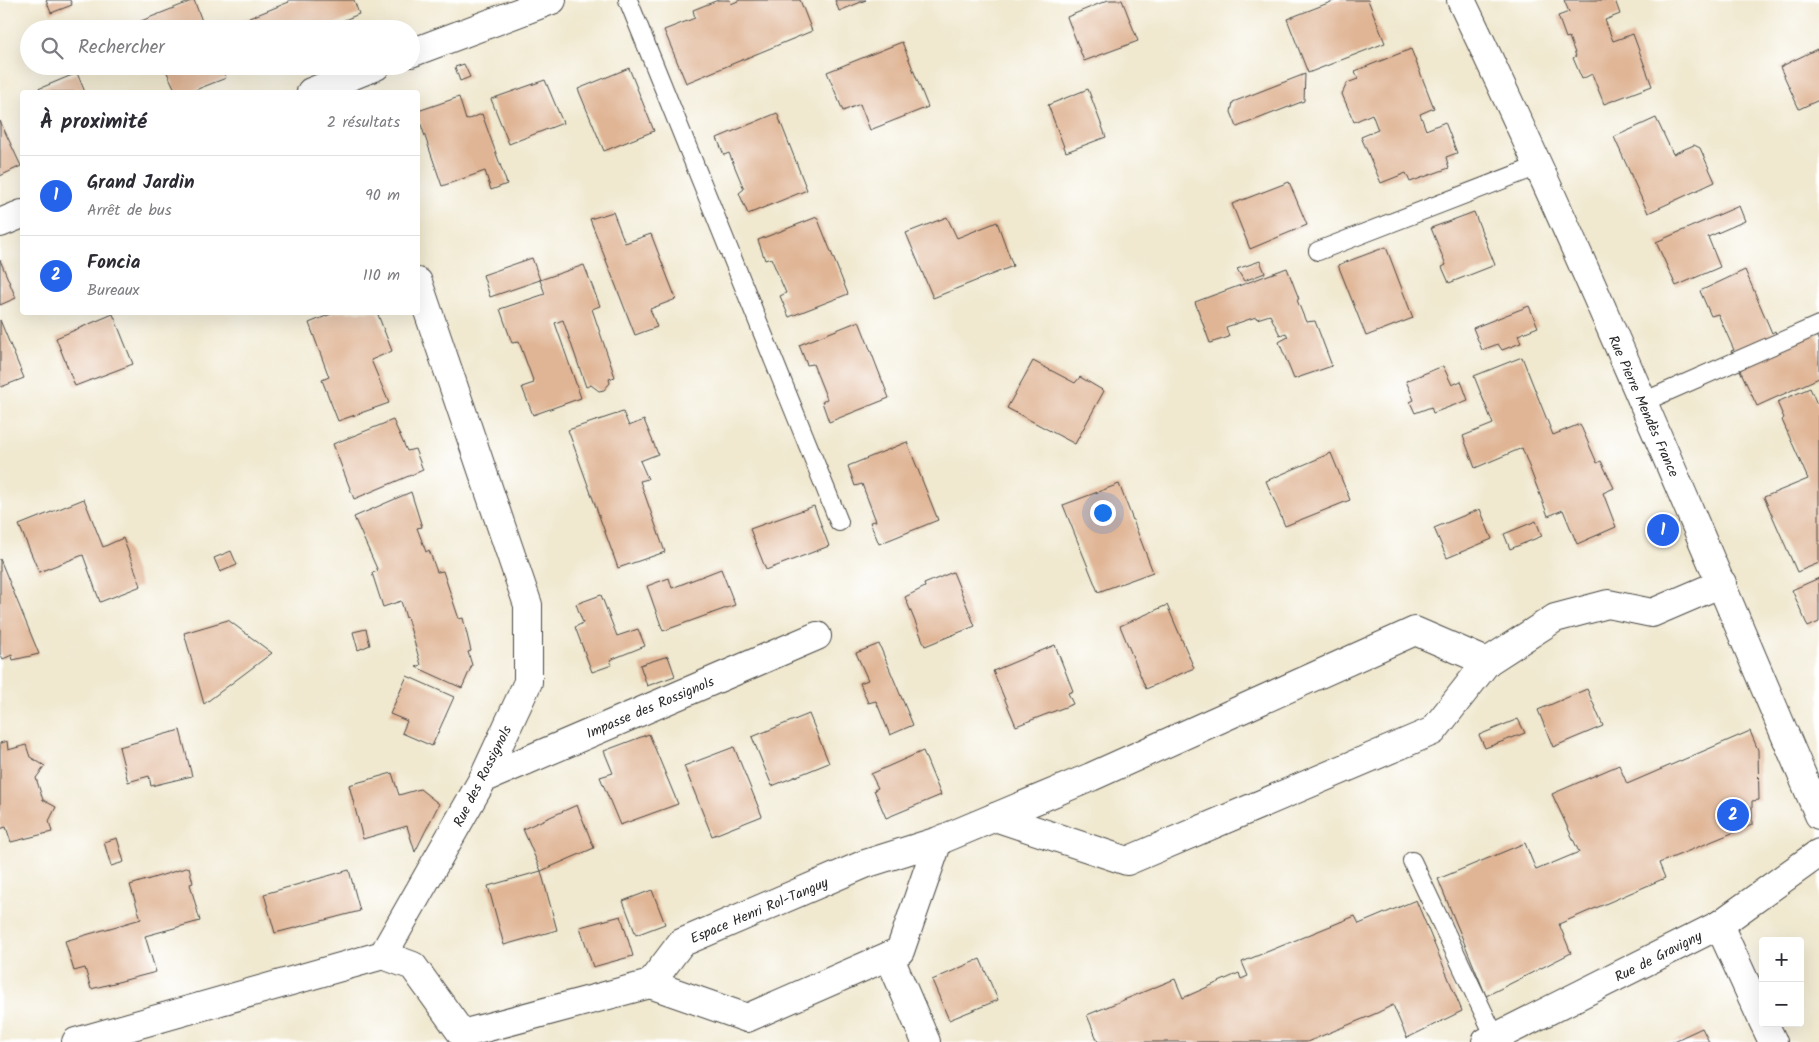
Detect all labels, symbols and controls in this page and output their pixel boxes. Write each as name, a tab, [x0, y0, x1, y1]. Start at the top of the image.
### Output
search box	[20, 20, 420, 75]
text: Rechercher	[78, 33, 165, 63]
icon: search	[38, 34, 66, 62]
text: À proximité	[40, 106, 147, 139]
text: 2 résultats	[327, 110, 400, 135]
text: Grand Jardin	[87, 168, 195, 198]
text: 1	[54, 183, 58, 208]
text: 90 m	[365, 183, 400, 208]
text: Arrêt de bus	[87, 198, 171, 223]
text: Foncia	[87, 248, 140, 278]
text: 2	[51, 263, 61, 288]
text: 110 m	[363, 263, 400, 288]
text: Bureaux	[87, 278, 139, 303]
street label: Rue Pierre Mendès France	[1602, 332, 1685, 482]
your location	[1090, 500, 1116, 526]
pin: 1	[1647, 511, 1679, 549]
street label: Impasse des Rossignols	[583, 671, 718, 745]
street label: Rue des Rossignols	[448, 722, 518, 831]
pin: 2	[1717, 796, 1749, 834]
street label: Espace Henri Rol-Tanguy	[687, 872, 832, 950]
street label: Rue de Gravigny	[1611, 925, 1706, 988]
map controls	[1759, 937, 1804, 1027]
button: +	[1759, 937, 1804, 982]
button: −	[1759, 982, 1804, 1027]

